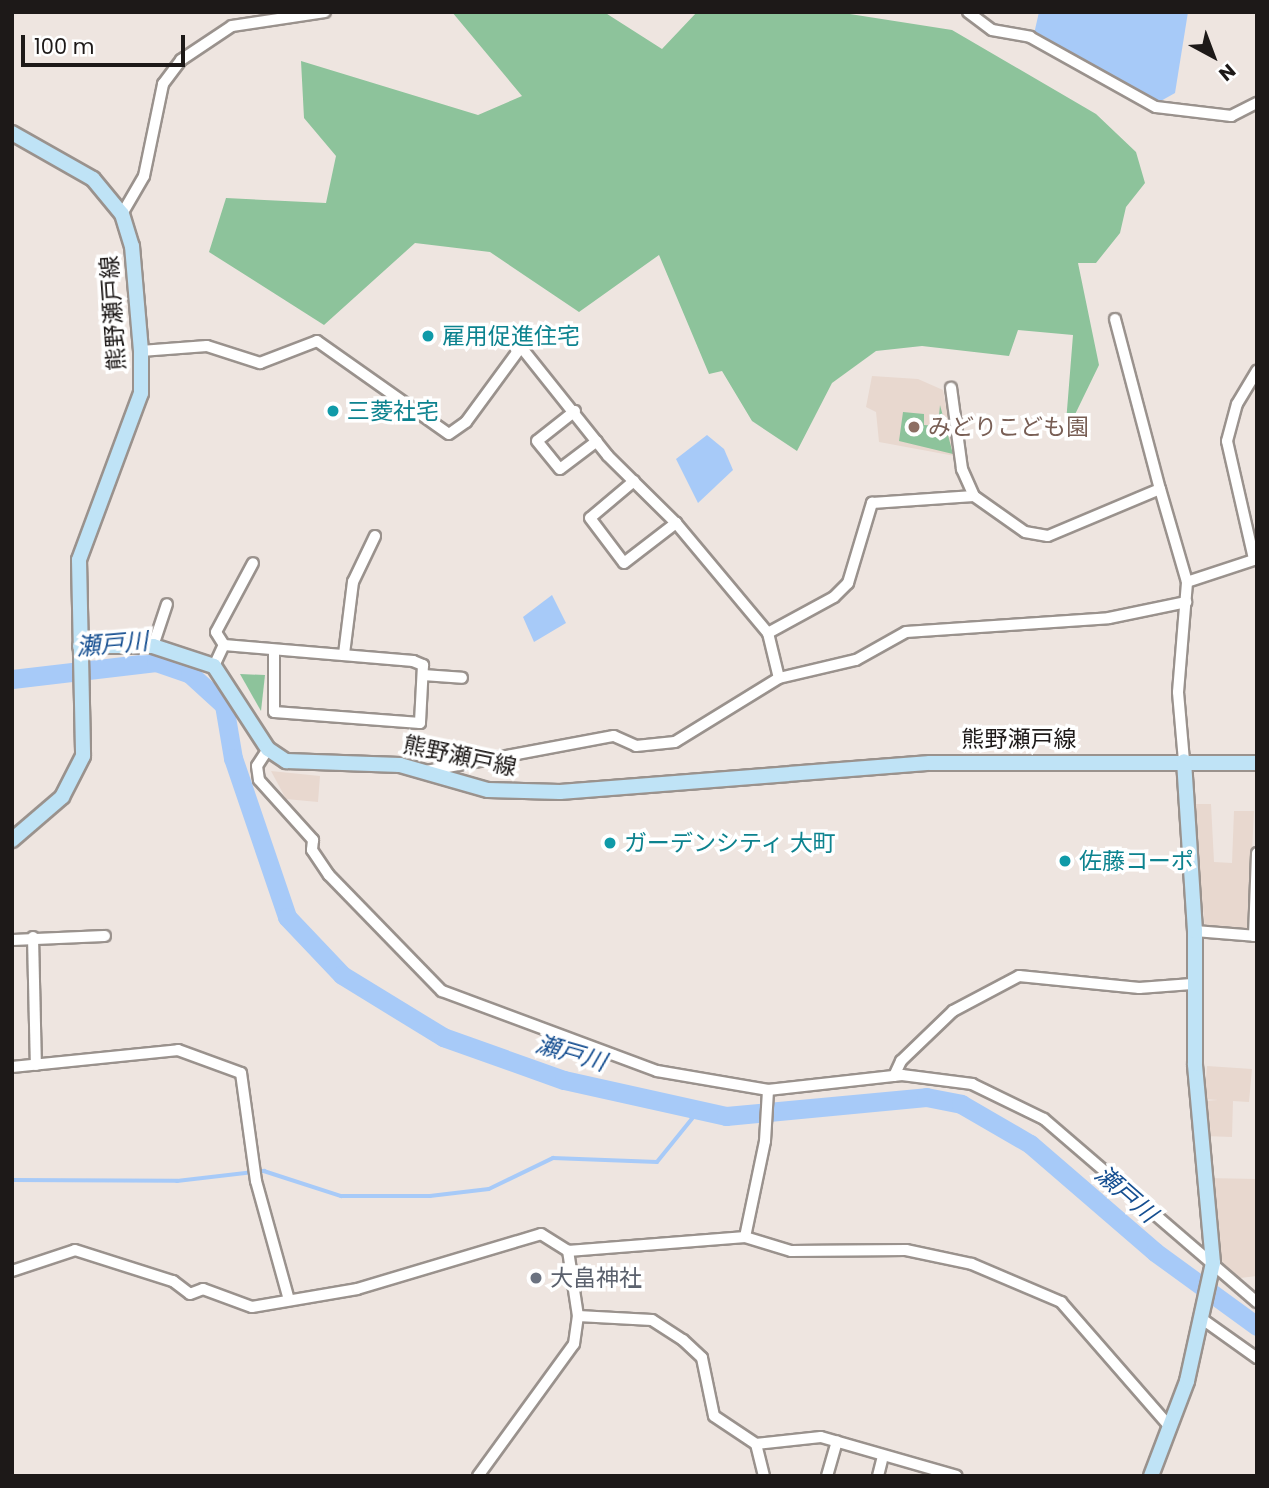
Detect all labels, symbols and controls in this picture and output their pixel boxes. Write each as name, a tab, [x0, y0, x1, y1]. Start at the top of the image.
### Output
scale bar	[24, 21, 189, 65]
north arrow	[1178, 21, 1248, 91]
text: 100 m	[34, 32, 94, 61]
text: N	[1213, 57, 1241, 87]
street label: 熊野瀬戸線	[95, 255, 131, 371]
place label: 雇用促進住宅	[442, 322, 580, 350]
marker: 雇用促進住宅	[420, 328, 436, 344]
place label: 三菱社宅	[347, 397, 439, 425]
marker: 三菱社宅	[325, 403, 341, 419]
place label: みどりこども園	[928, 413, 1089, 441]
marker: みどりこども園	[906, 419, 922, 435]
water label: 瀬戸川	[75, 627, 149, 661]
street label: 熊野瀬戸線	[962, 725, 1076, 753]
street label: 熊野瀬戸線	[401, 731, 519, 781]
place label: ガーデンシティ 大町	[624, 829, 837, 857]
marker: ガーデンシティ 大町	[602, 835, 618, 851]
place label: 佐藤コーポ	[1079, 847, 1194, 875]
marker: 佐藤コーポ	[1057, 853, 1073, 869]
water label: 瀬戸川	[532, 1029, 610, 1077]
water label: 瀬戸川	[1089, 1160, 1163, 1228]
place label: 大畠神社	[550, 1264, 642, 1292]
marker: 大畠神社	[528, 1270, 544, 1286]

